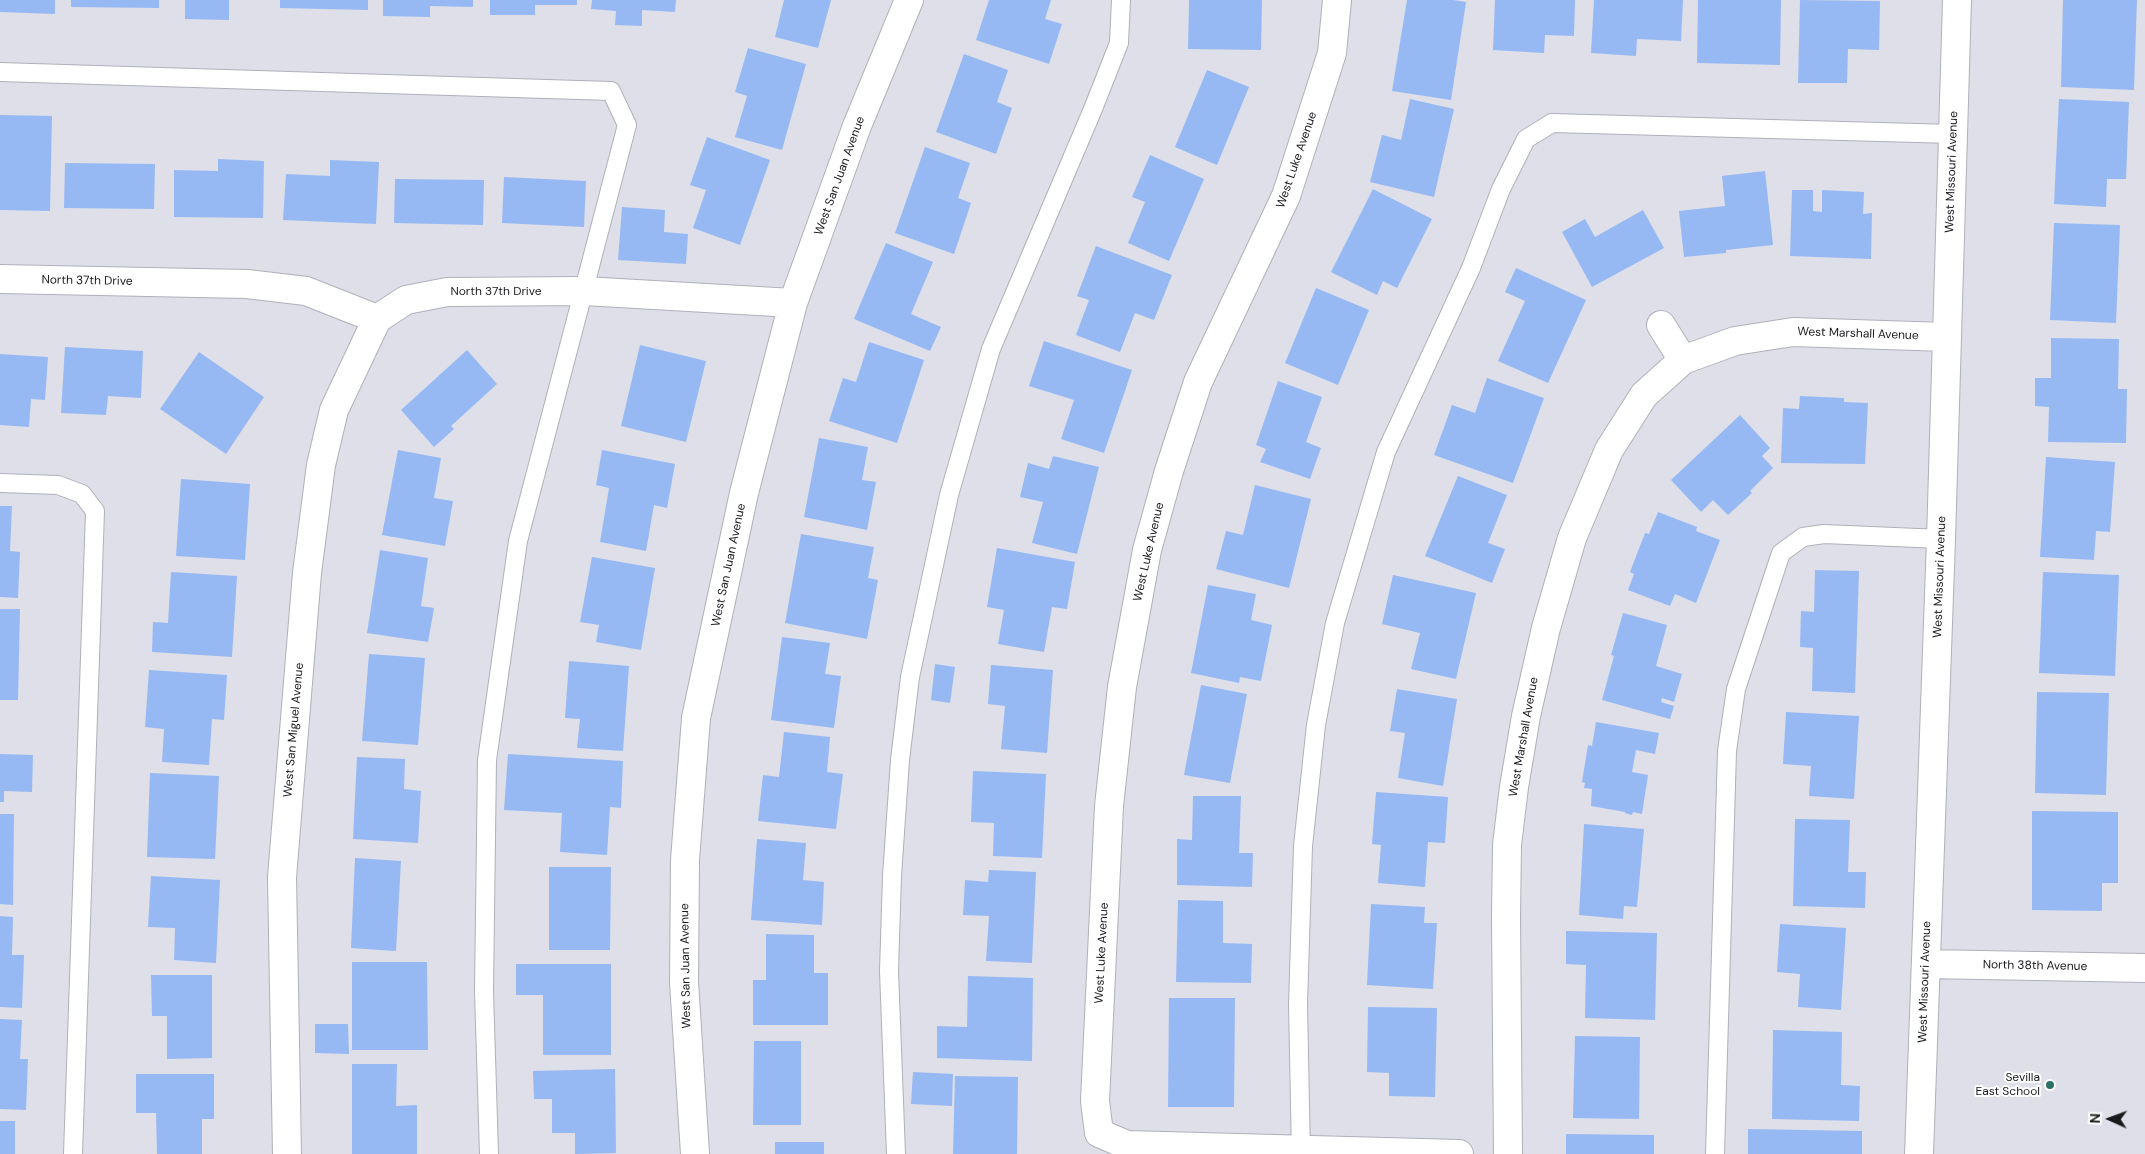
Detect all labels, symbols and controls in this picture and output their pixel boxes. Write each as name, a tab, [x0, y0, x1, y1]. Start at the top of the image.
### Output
street label: West Luke Avenue	[1274, 110, 1320, 210]
street label: West Missouri Avenue	[1943, 111, 1961, 233]
street label: West San Juan Avenue	[812, 115, 868, 237]
street label: North 37th Drive	[41, 273, 133, 289]
street label: North 37th Drive	[450, 285, 542, 299]
street label: West Marshall Avenue	[1797, 325, 1919, 343]
street label: West Luke Avenue	[1131, 501, 1167, 603]
street label: West San Juan Avenue	[709, 502, 749, 628]
street label: West Missouri Avenue	[1931, 516, 1949, 638]
street label: West San Miguel Avenue	[281, 662, 307, 798]
street label: West Marshall Avenue	[1506, 676, 1542, 798]
street label: West Luke Avenue	[1092, 902, 1112, 1004]
street label: West San Juan Avenue	[678, 903, 694, 1029]
street label: West Missouri Avenue	[1916, 921, 1934, 1043]
street label: North 38th Avenue	[1983, 958, 2087, 974]
place label: Sevilla East School	[1975, 1071, 2040, 1099]
marker: Sevilla East School	[2044, 1079, 2056, 1091]
north arrow	[2085, 1094, 2135, 1144]
text: N	[2086, 1113, 2104, 1124]

